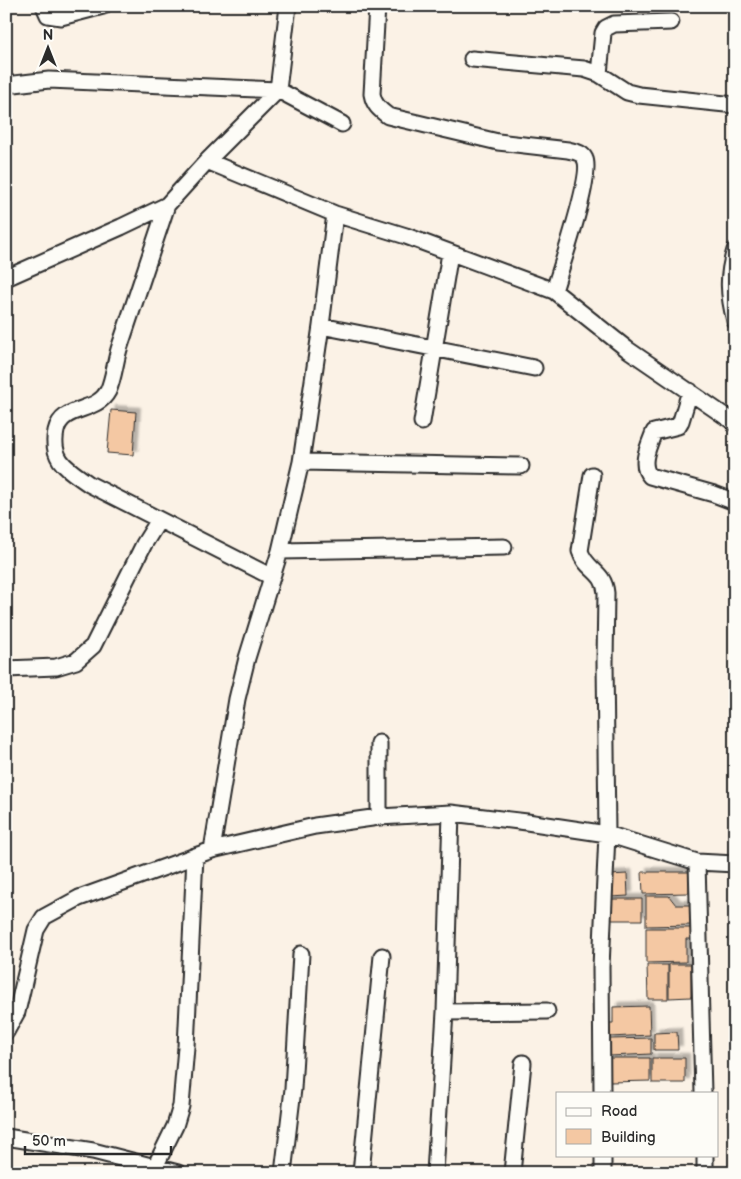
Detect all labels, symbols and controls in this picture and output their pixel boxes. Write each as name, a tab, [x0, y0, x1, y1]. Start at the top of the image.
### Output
north arrow	[22, 22, 72, 72]
text: N	[43, 27, 53, 44]
legend	[556, 1092, 718, 1156]
text: Road	[601, 1102, 637, 1121]
scale bar	[25, 1124, 171, 1156]
text: Building	[601, 1128, 656, 1147]
text: 50 m	[32, 1132, 66, 1151]

